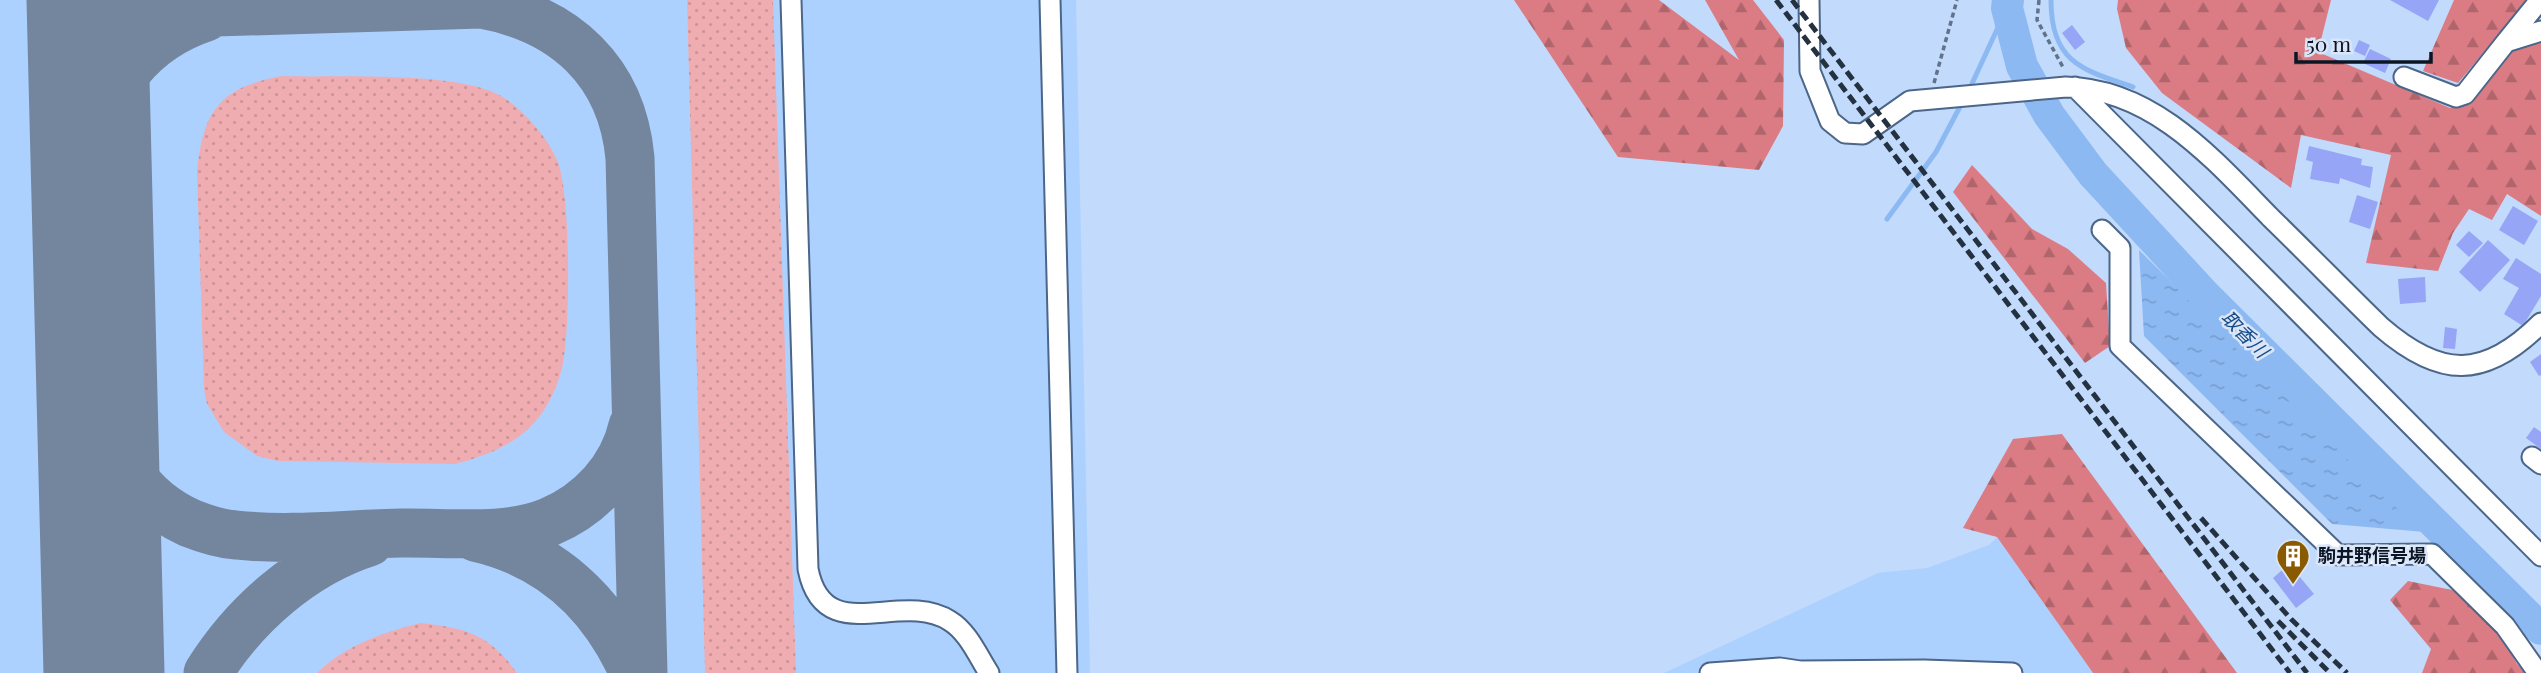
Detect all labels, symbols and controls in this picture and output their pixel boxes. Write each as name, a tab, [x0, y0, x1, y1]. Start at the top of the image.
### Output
scale bar	[2296, 21, 2431, 65]
text: 50 m	[2306, 29, 2352, 57]
water label: 取香川	[2216, 304, 2276, 364]
building icon: 駒井野信号場	[2274, 537, 2312, 586]
place label: 駒井野信号場	[2318, 543, 2426, 567]

